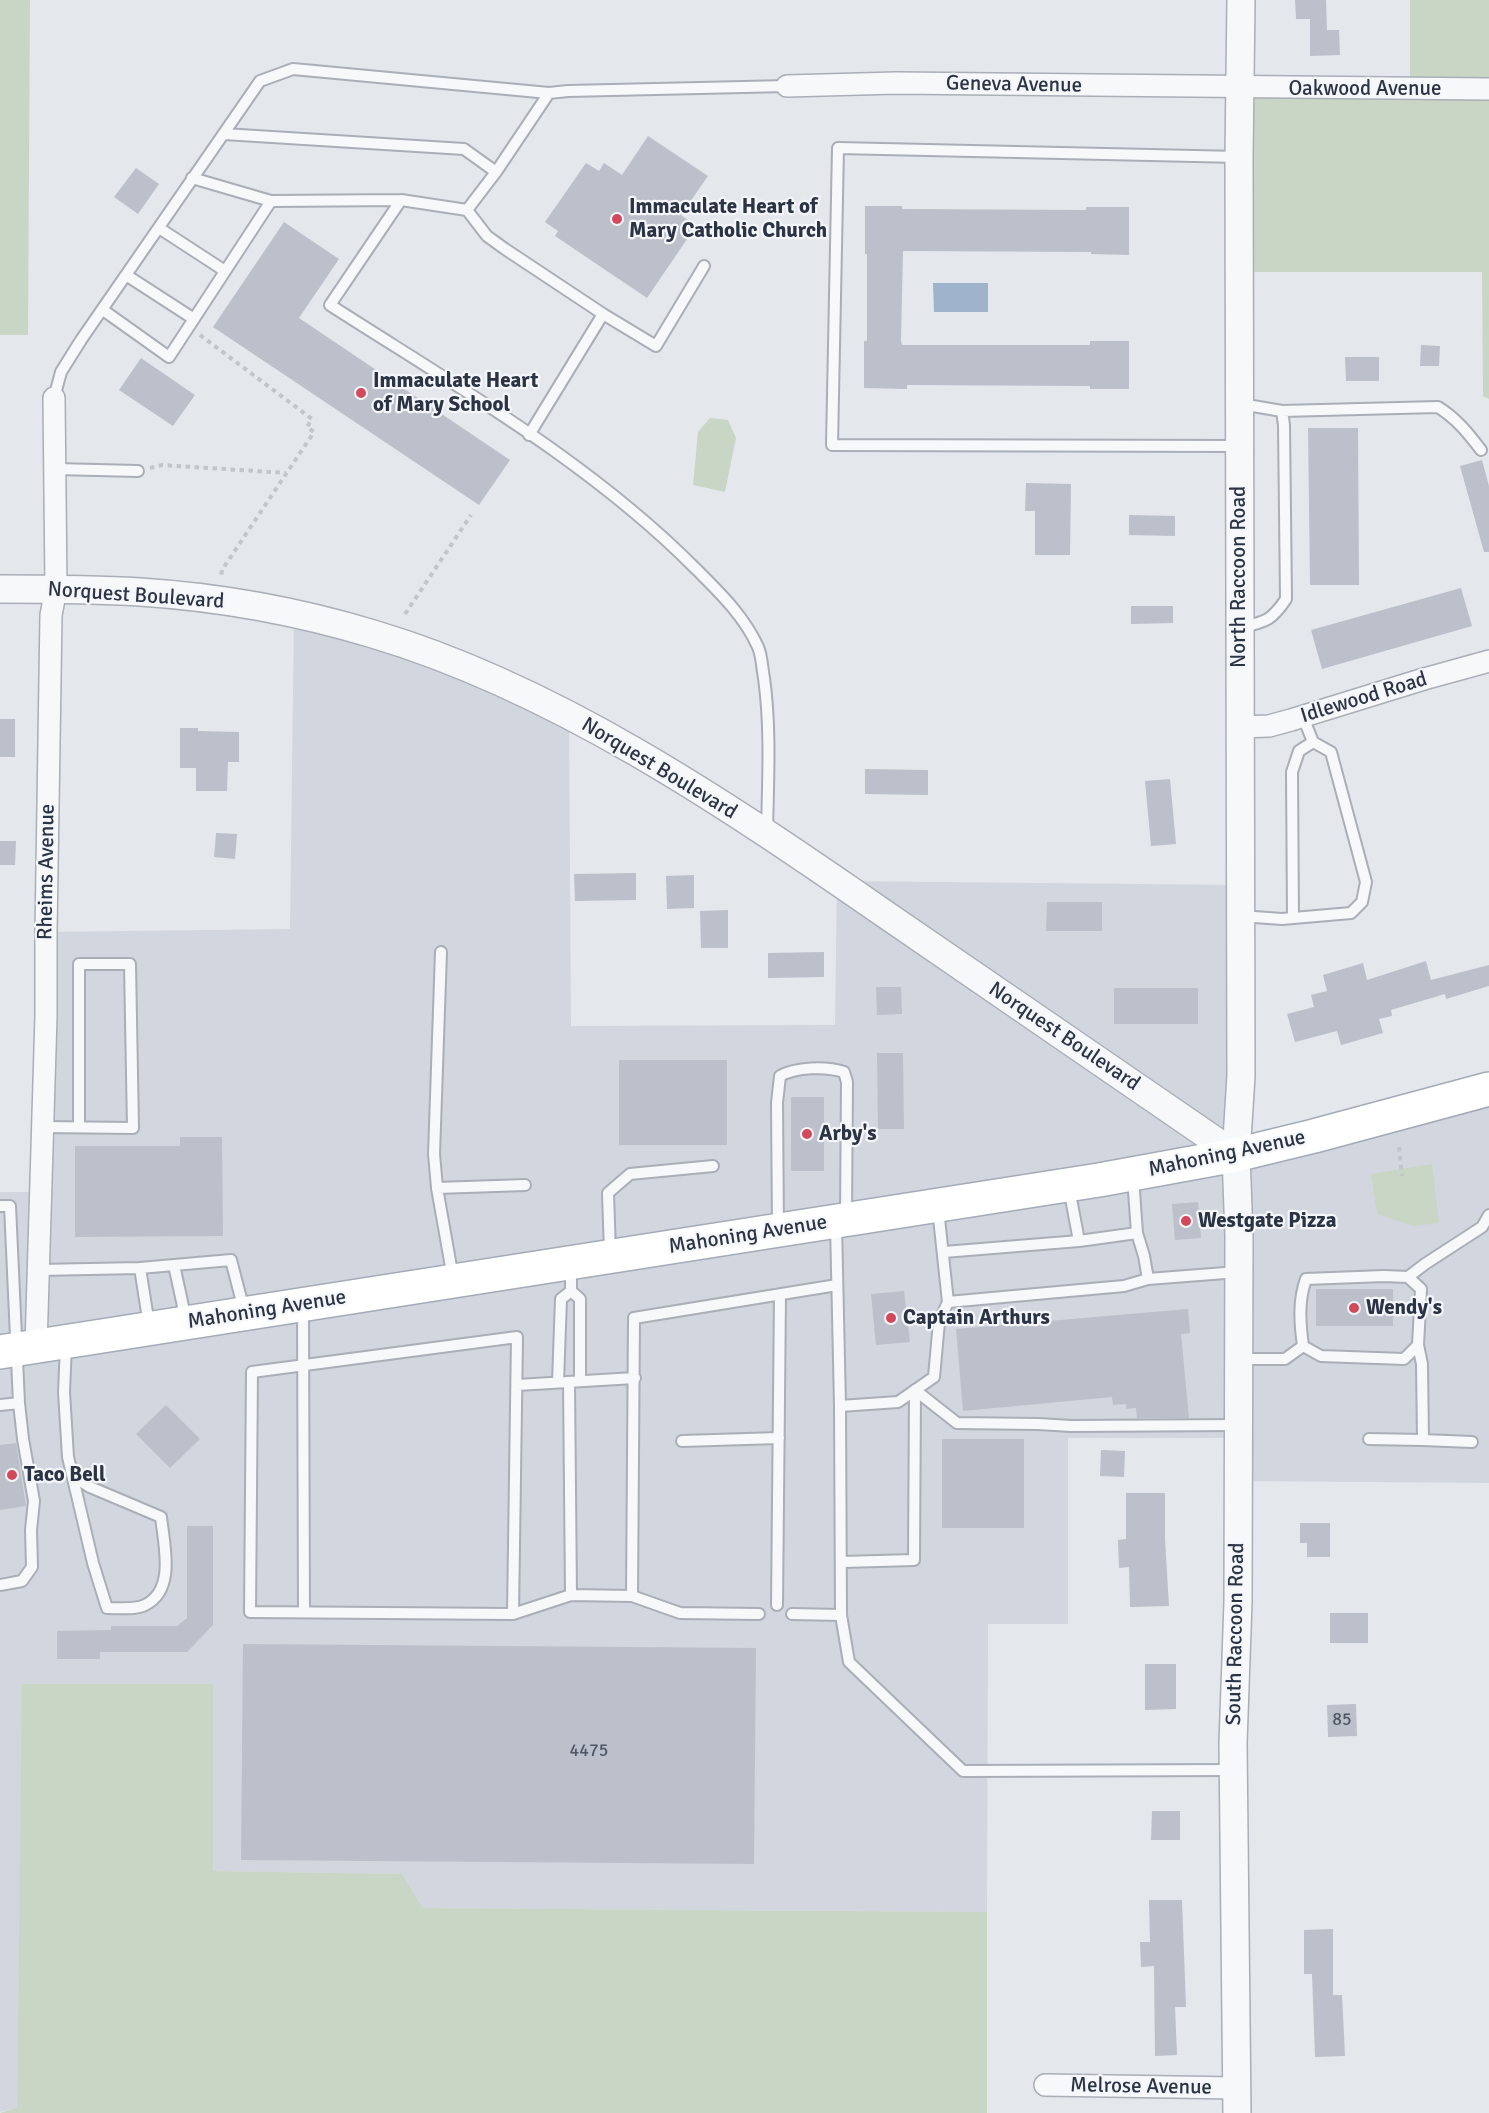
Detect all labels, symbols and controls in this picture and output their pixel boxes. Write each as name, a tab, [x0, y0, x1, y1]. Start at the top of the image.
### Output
street label: Geneva Avenue	[946, 71, 1082, 99]
street label: Oakwood Avenue	[1289, 76, 1441, 102]
place label: Immaculate Heart of Mary Catholic Church	[629, 194, 827, 244]
marker: Immaculate Heart of Mary Catholic Church	[610, 212, 624, 226]
place label: Immaculate Heart of Mary School	[373, 368, 538, 418]
marker: Immaculate Heart of Mary School	[354, 386, 368, 400]
street label: North Raccoon Road	[1226, 486, 1252, 668]
street label: Norquest Boulevard	[47, 577, 225, 615]
street label: Idlewood Road	[1298, 667, 1430, 729]
street label: Norquest Boulevard	[577, 713, 741, 825]
street label: Rheims Avenue	[33, 804, 61, 940]
street label: Norquest Boulevard	[984, 977, 1144, 1097]
place label: Arby's	[819, 1121, 877, 1147]
street label: Mahoning Avenue	[1146, 1125, 1308, 1183]
marker: Arby's	[800, 1127, 814, 1141]
place label: Westgate Pizza	[1198, 1208, 1337, 1234]
street label: Mahoning Avenue	[667, 1210, 829, 1260]
marker: Westgate Pizza	[1179, 1214, 1193, 1228]
street label: Mahoning Avenue	[186, 1285, 348, 1335]
place label: Wendy's	[1366, 1295, 1442, 1321]
marker: Wendy's	[1347, 1301, 1361, 1315]
place label: Captain Arthurs	[903, 1305, 1050, 1331]
marker: Captain Arthurs	[884, 1311, 898, 1325]
place label: Taco Bell	[24, 1462, 106, 1488]
marker: Taco Bell	[5, 1468, 19, 1482]
street label: South Raccoon Road	[1222, 1542, 1250, 1726]
house number: 85	[1332, 1709, 1352, 1731]
house number: 4475	[570, 1740, 608, 1762]
street label: Melrose Avenue	[1070, 2073, 1212, 2101]

